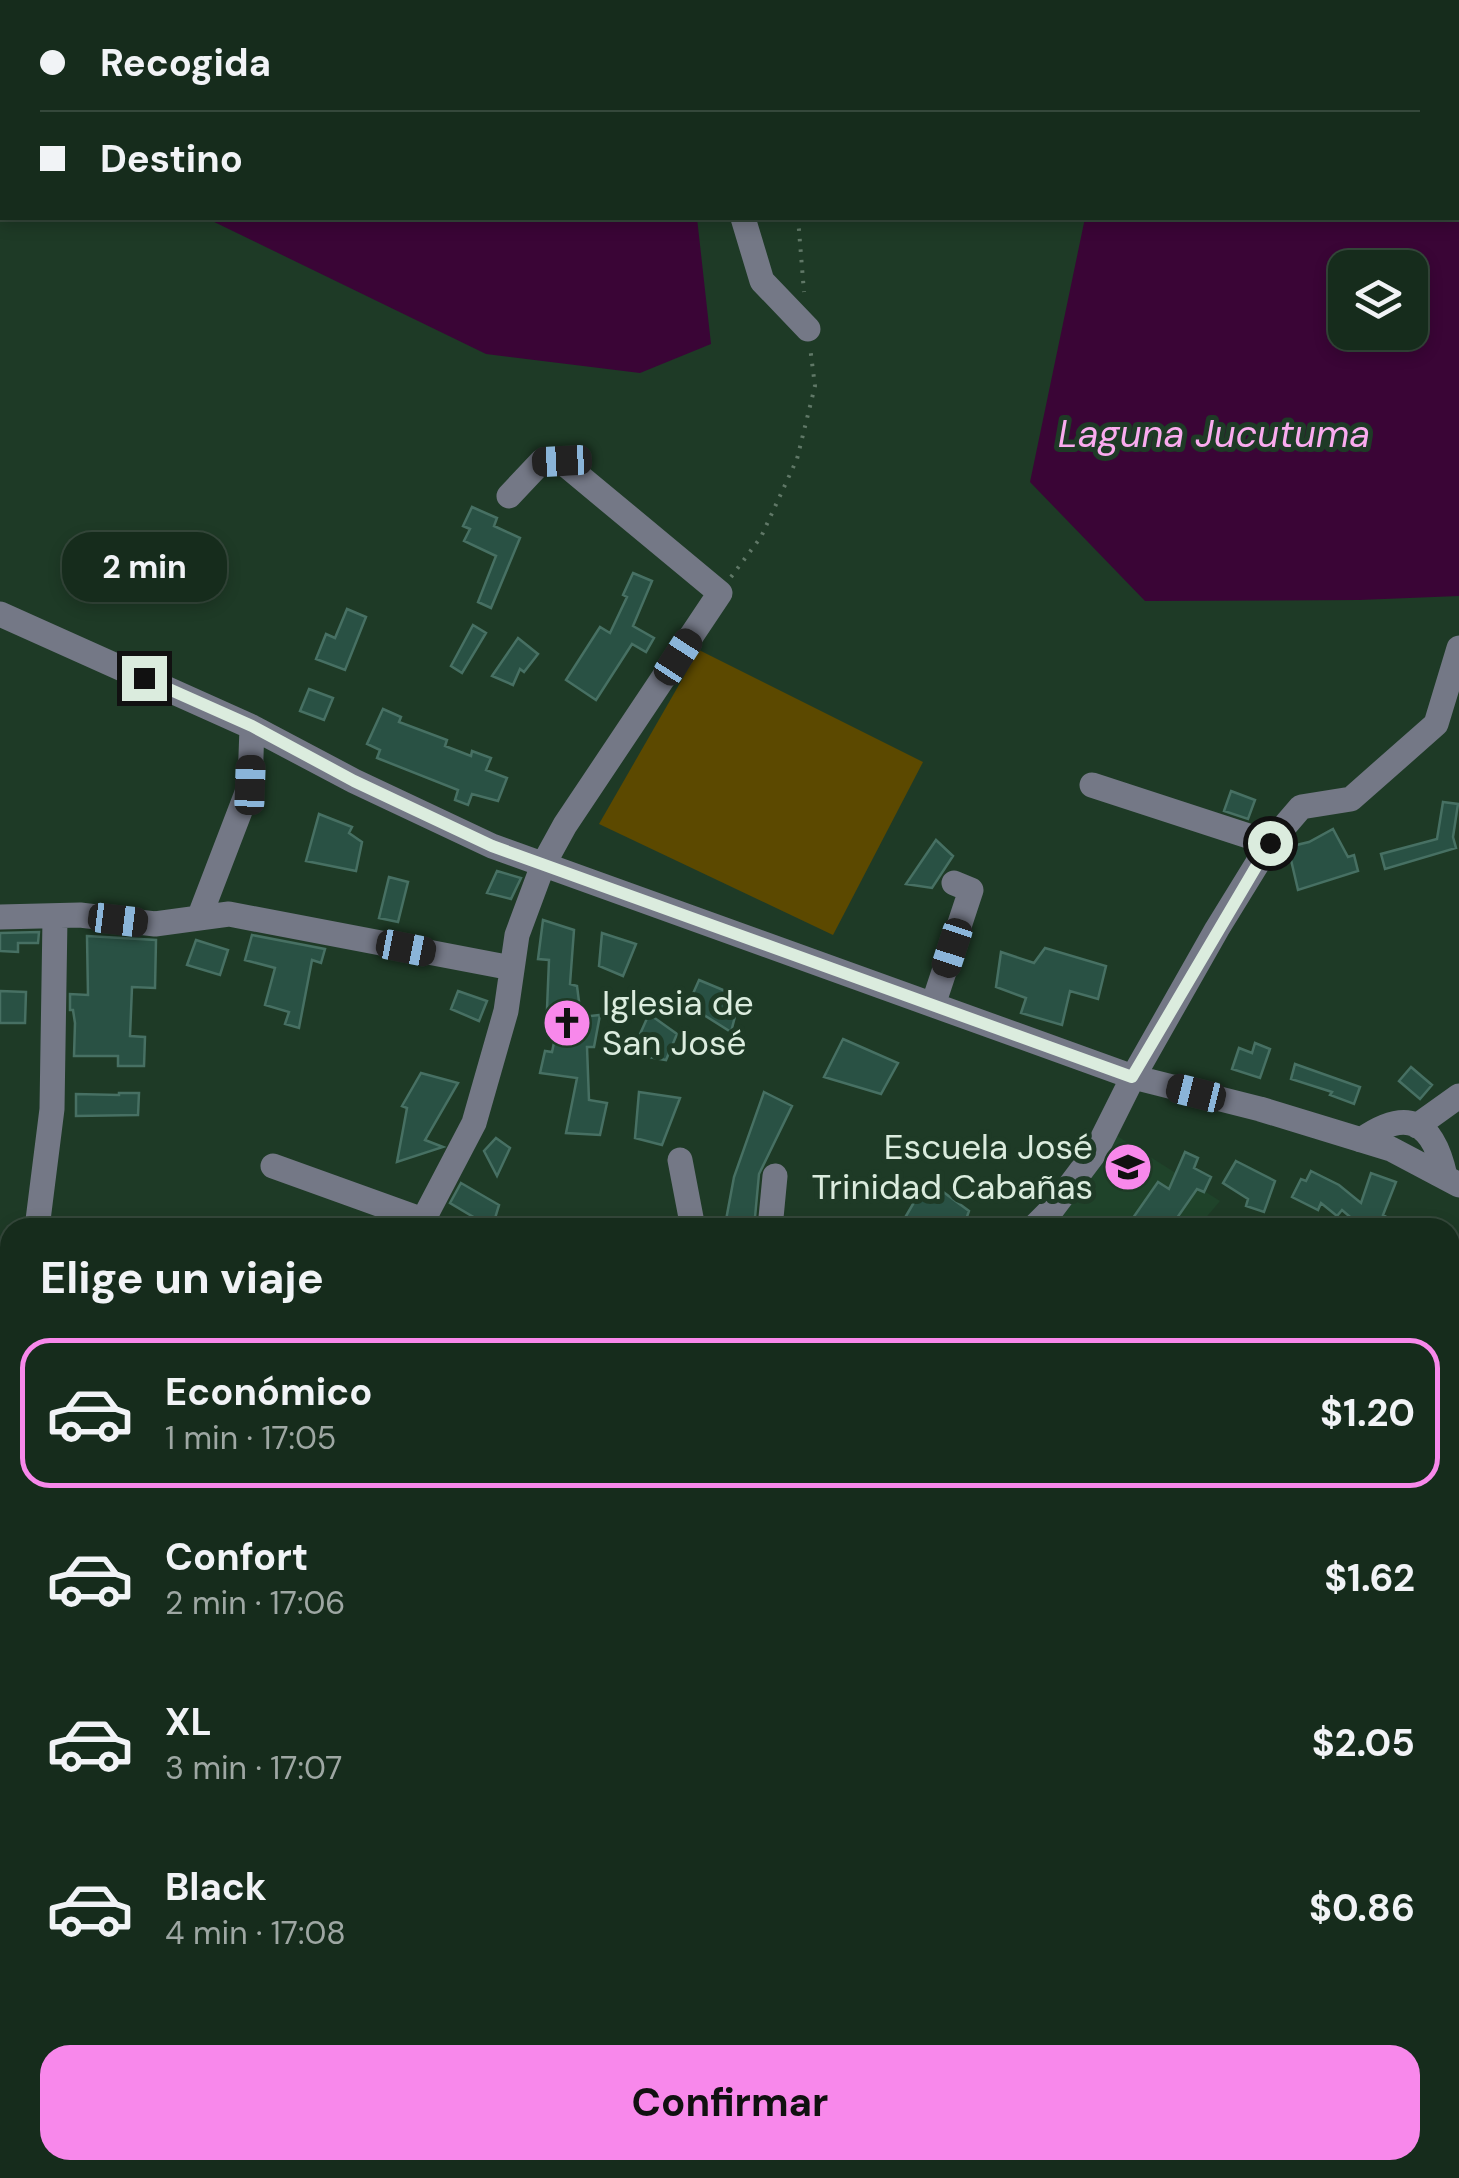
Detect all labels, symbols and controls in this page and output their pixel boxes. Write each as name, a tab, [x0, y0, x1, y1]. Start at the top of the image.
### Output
text: Recogida	[100, 38, 271, 88]
text: Destino	[100, 134, 243, 184]
map controls	[1328, 250, 1428, 350]
button: layers	[1328, 250, 1428, 350]
water label: Laguna Jucutuma	[1058, 409, 1370, 459]
car	[531, 444, 593, 478]
callout: 2 min	[62, 533, 226, 603]
text: 2 min	[102, 546, 187, 588]
car	[649, 624, 707, 690]
route end	[122, 656, 167, 701]
car	[234, 754, 266, 816]
route start	[1248, 821, 1293, 866]
car	[86, 901, 150, 939]
car	[928, 915, 976, 981]
car	[374, 928, 438, 968]
place label: Iglesia de San José	[602, 980, 754, 1066]
church icon: Iglesia de San José	[541, 997, 593, 1049]
car	[1163, 1071, 1229, 1115]
place label: Escuela José Trinidad Cabañas	[811, 1124, 1093, 1210]
school or university icon: Escuela José Trinidad Cabañas	[1102, 1141, 1154, 1193]
text: Elige un viaje	[40, 1248, 324, 1307]
text: Económico	[165, 1367, 372, 1417]
icon: car	[45, 1368, 135, 1458]
text: $1.20	[1320, 1388, 1415, 1438]
text: 1 min · 17:05	[165, 1417, 336, 1459]
text: Confort	[165, 1532, 308, 1582]
icon: car	[45, 1533, 135, 1623]
text: $1.62	[1324, 1553, 1415, 1603]
text: 2 min · 17:06	[165, 1582, 345, 1624]
text: XL	[165, 1697, 212, 1747]
icon: car	[45, 1698, 135, 1788]
text: $2.05	[1312, 1718, 1415, 1768]
text: 3 min · 17:07	[165, 1747, 342, 1789]
text: Black	[165, 1862, 267, 1912]
icon: car	[45, 1863, 135, 1953]
text: $0.86	[1309, 1883, 1415, 1933]
text: 4 min · 17:08	[165, 1912, 346, 1954]
button: Confirmar	[40, 2045, 1420, 2160]

